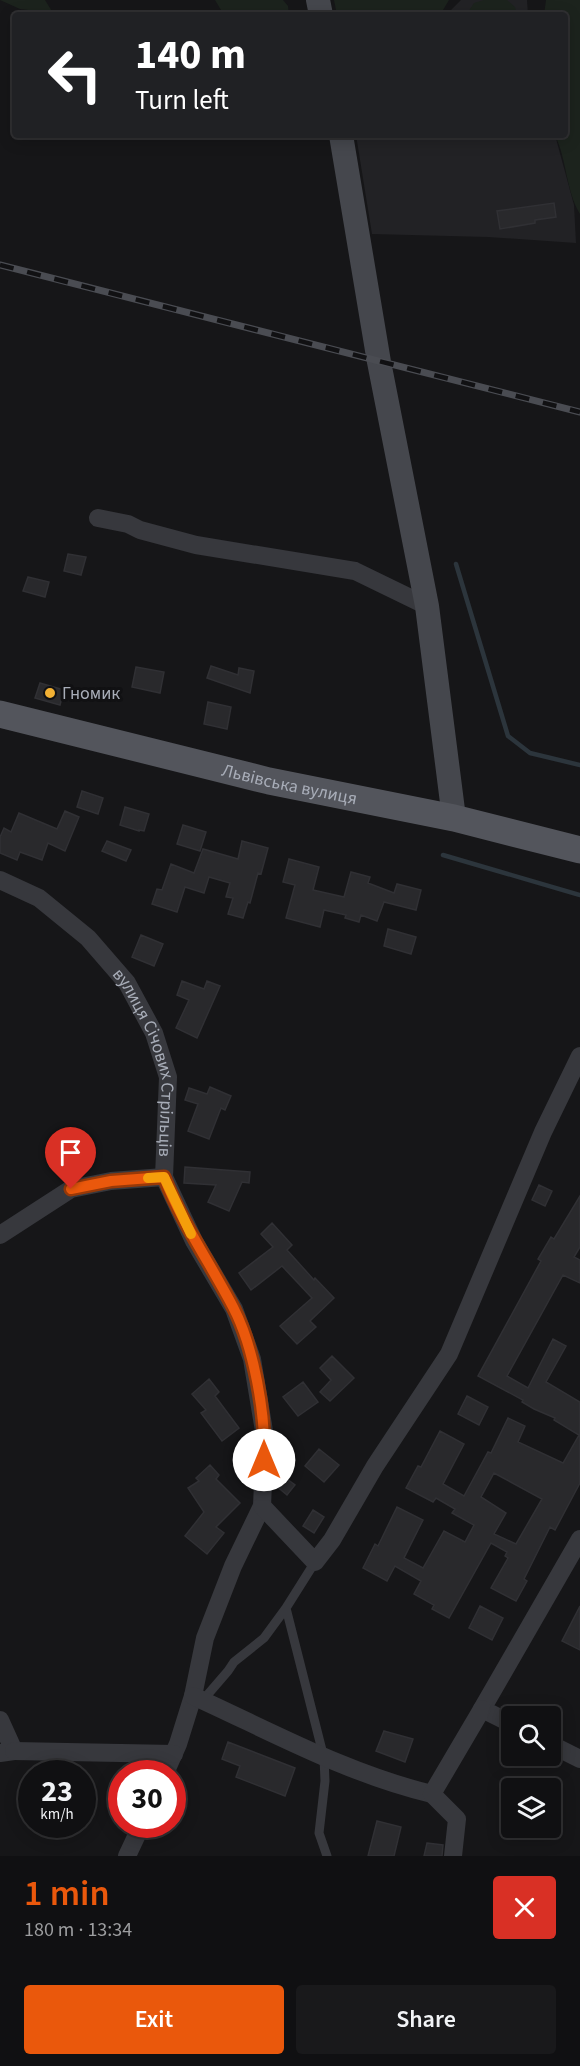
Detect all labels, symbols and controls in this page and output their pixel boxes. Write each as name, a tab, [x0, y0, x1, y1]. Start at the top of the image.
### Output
text: 140 m	[135, 25, 246, 85]
icon: left	[36, 36, 114, 114]
text: Turn left	[135, 81, 229, 120]
place label: Гномик	[62, 681, 120, 706]
marker: Гномик	[43, 686, 57, 700]
street label: Львівська вулиця	[219, 757, 359, 811]
street label: вулиця Січових Стрільців	[107, 962, 180, 1157]
pin	[45, 1127, 96, 1189]
icon: arrive	[54, 1136, 87, 1169]
position arrow	[232, 1428, 296, 1492]
map controls	[501, 1706, 561, 1838]
button: search	[501, 1706, 561, 1766]
speed limit sign: 30	[108, 1760, 186, 1838]
text: 23	[41, 1770, 73, 1813]
button: layers	[501, 1778, 561, 1838]
text: km/h	[40, 1804, 74, 1825]
text: 1 min	[24, 1868, 110, 1919]
button: close	[493, 1876, 556, 1939]
text: 180 m · 13:34	[24, 1916, 132, 1944]
button: Exit	[24, 1985, 284, 2054]
button: Share	[296, 1985, 556, 2054]

